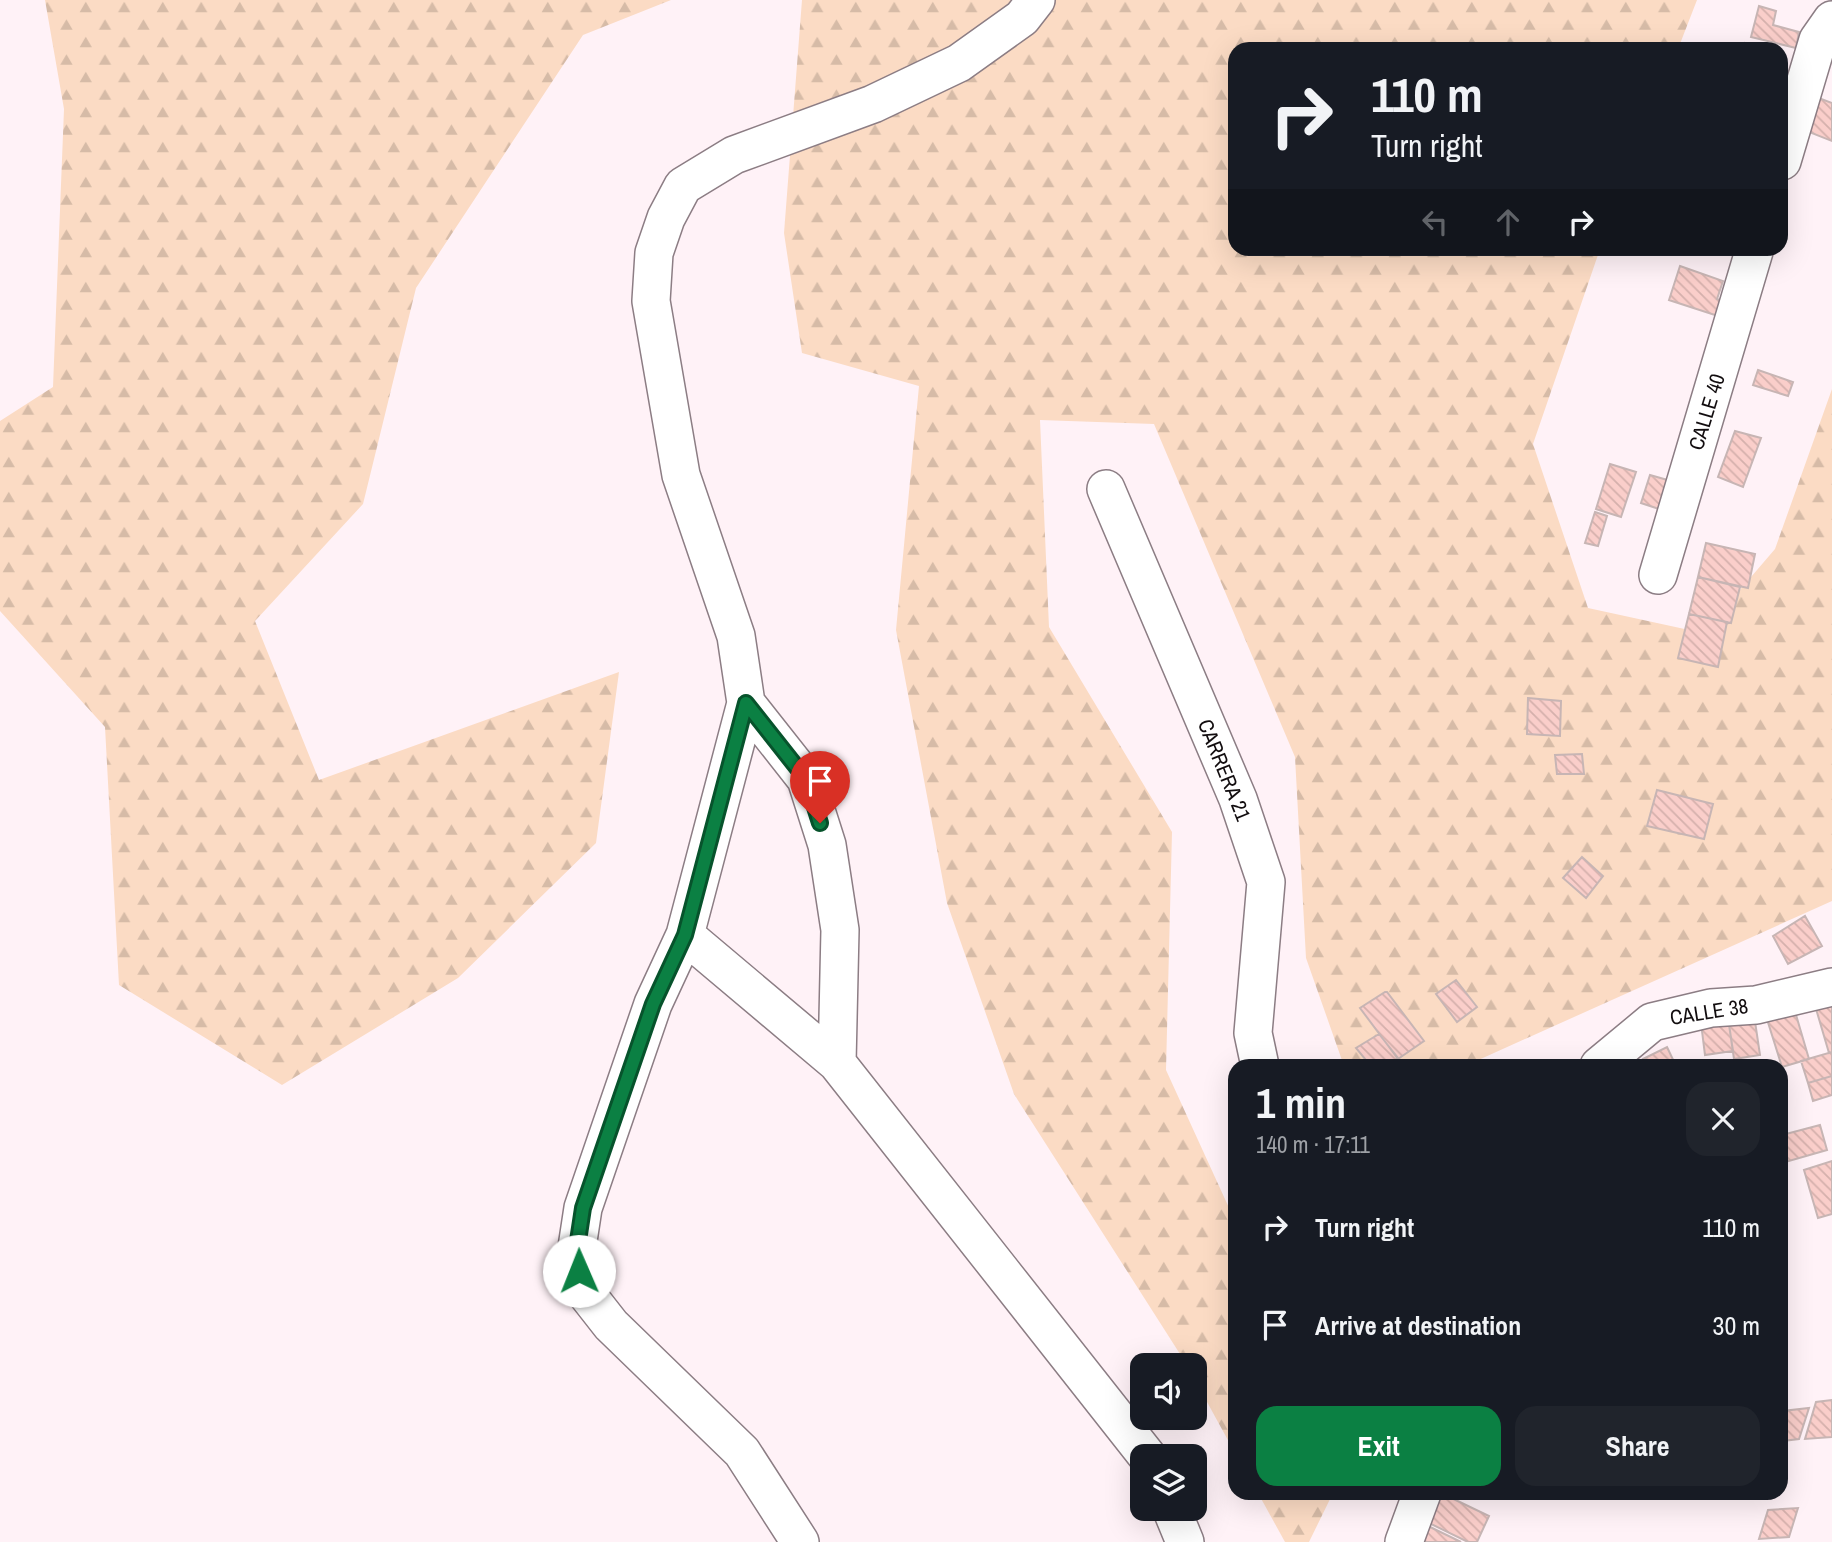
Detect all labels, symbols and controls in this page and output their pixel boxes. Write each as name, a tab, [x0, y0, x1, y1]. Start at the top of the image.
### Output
text: 110 m	[1371, 61, 1483, 127]
icon: right	[1256, 70, 1347, 161]
text: Turn right	[1371, 124, 1483, 167]
icon: left	[1416, 203, 1454, 241]
icon: ahead	[1489, 203, 1527, 241]
icon: right	[1562, 203, 1600, 241]
street label: CALLE 40	[1681, 370, 1732, 454]
street label: CARRERA 21	[1191, 715, 1258, 825]
pin	[790, 751, 850, 823]
icon: arrive	[801, 762, 839, 800]
street label: CALLE 38	[1668, 991, 1750, 1032]
text: 1 min	[1256, 1075, 1346, 1131]
button: close	[1686, 1082, 1760, 1156]
text: 140 m · 17:11	[1256, 1129, 1370, 1160]
icon: right	[1256, 1208, 1294, 1246]
text: Turn right	[1315, 1210, 1414, 1245]
text: 110 m	[1702, 1210, 1760, 1245]
position arrow	[542, 1234, 616, 1308]
icon: arrive	[1256, 1306, 1294, 1344]
text: Arrive at destination	[1315, 1308, 1521, 1343]
text: 30 m	[1713, 1308, 1760, 1343]
map controls	[1130, 1353, 1207, 1521]
button: sound	[1130, 1353, 1207, 1430]
button: Exit	[1256, 1406, 1501, 1486]
button: Share	[1515, 1406, 1760, 1486]
button: layers	[1130, 1444, 1207, 1521]

